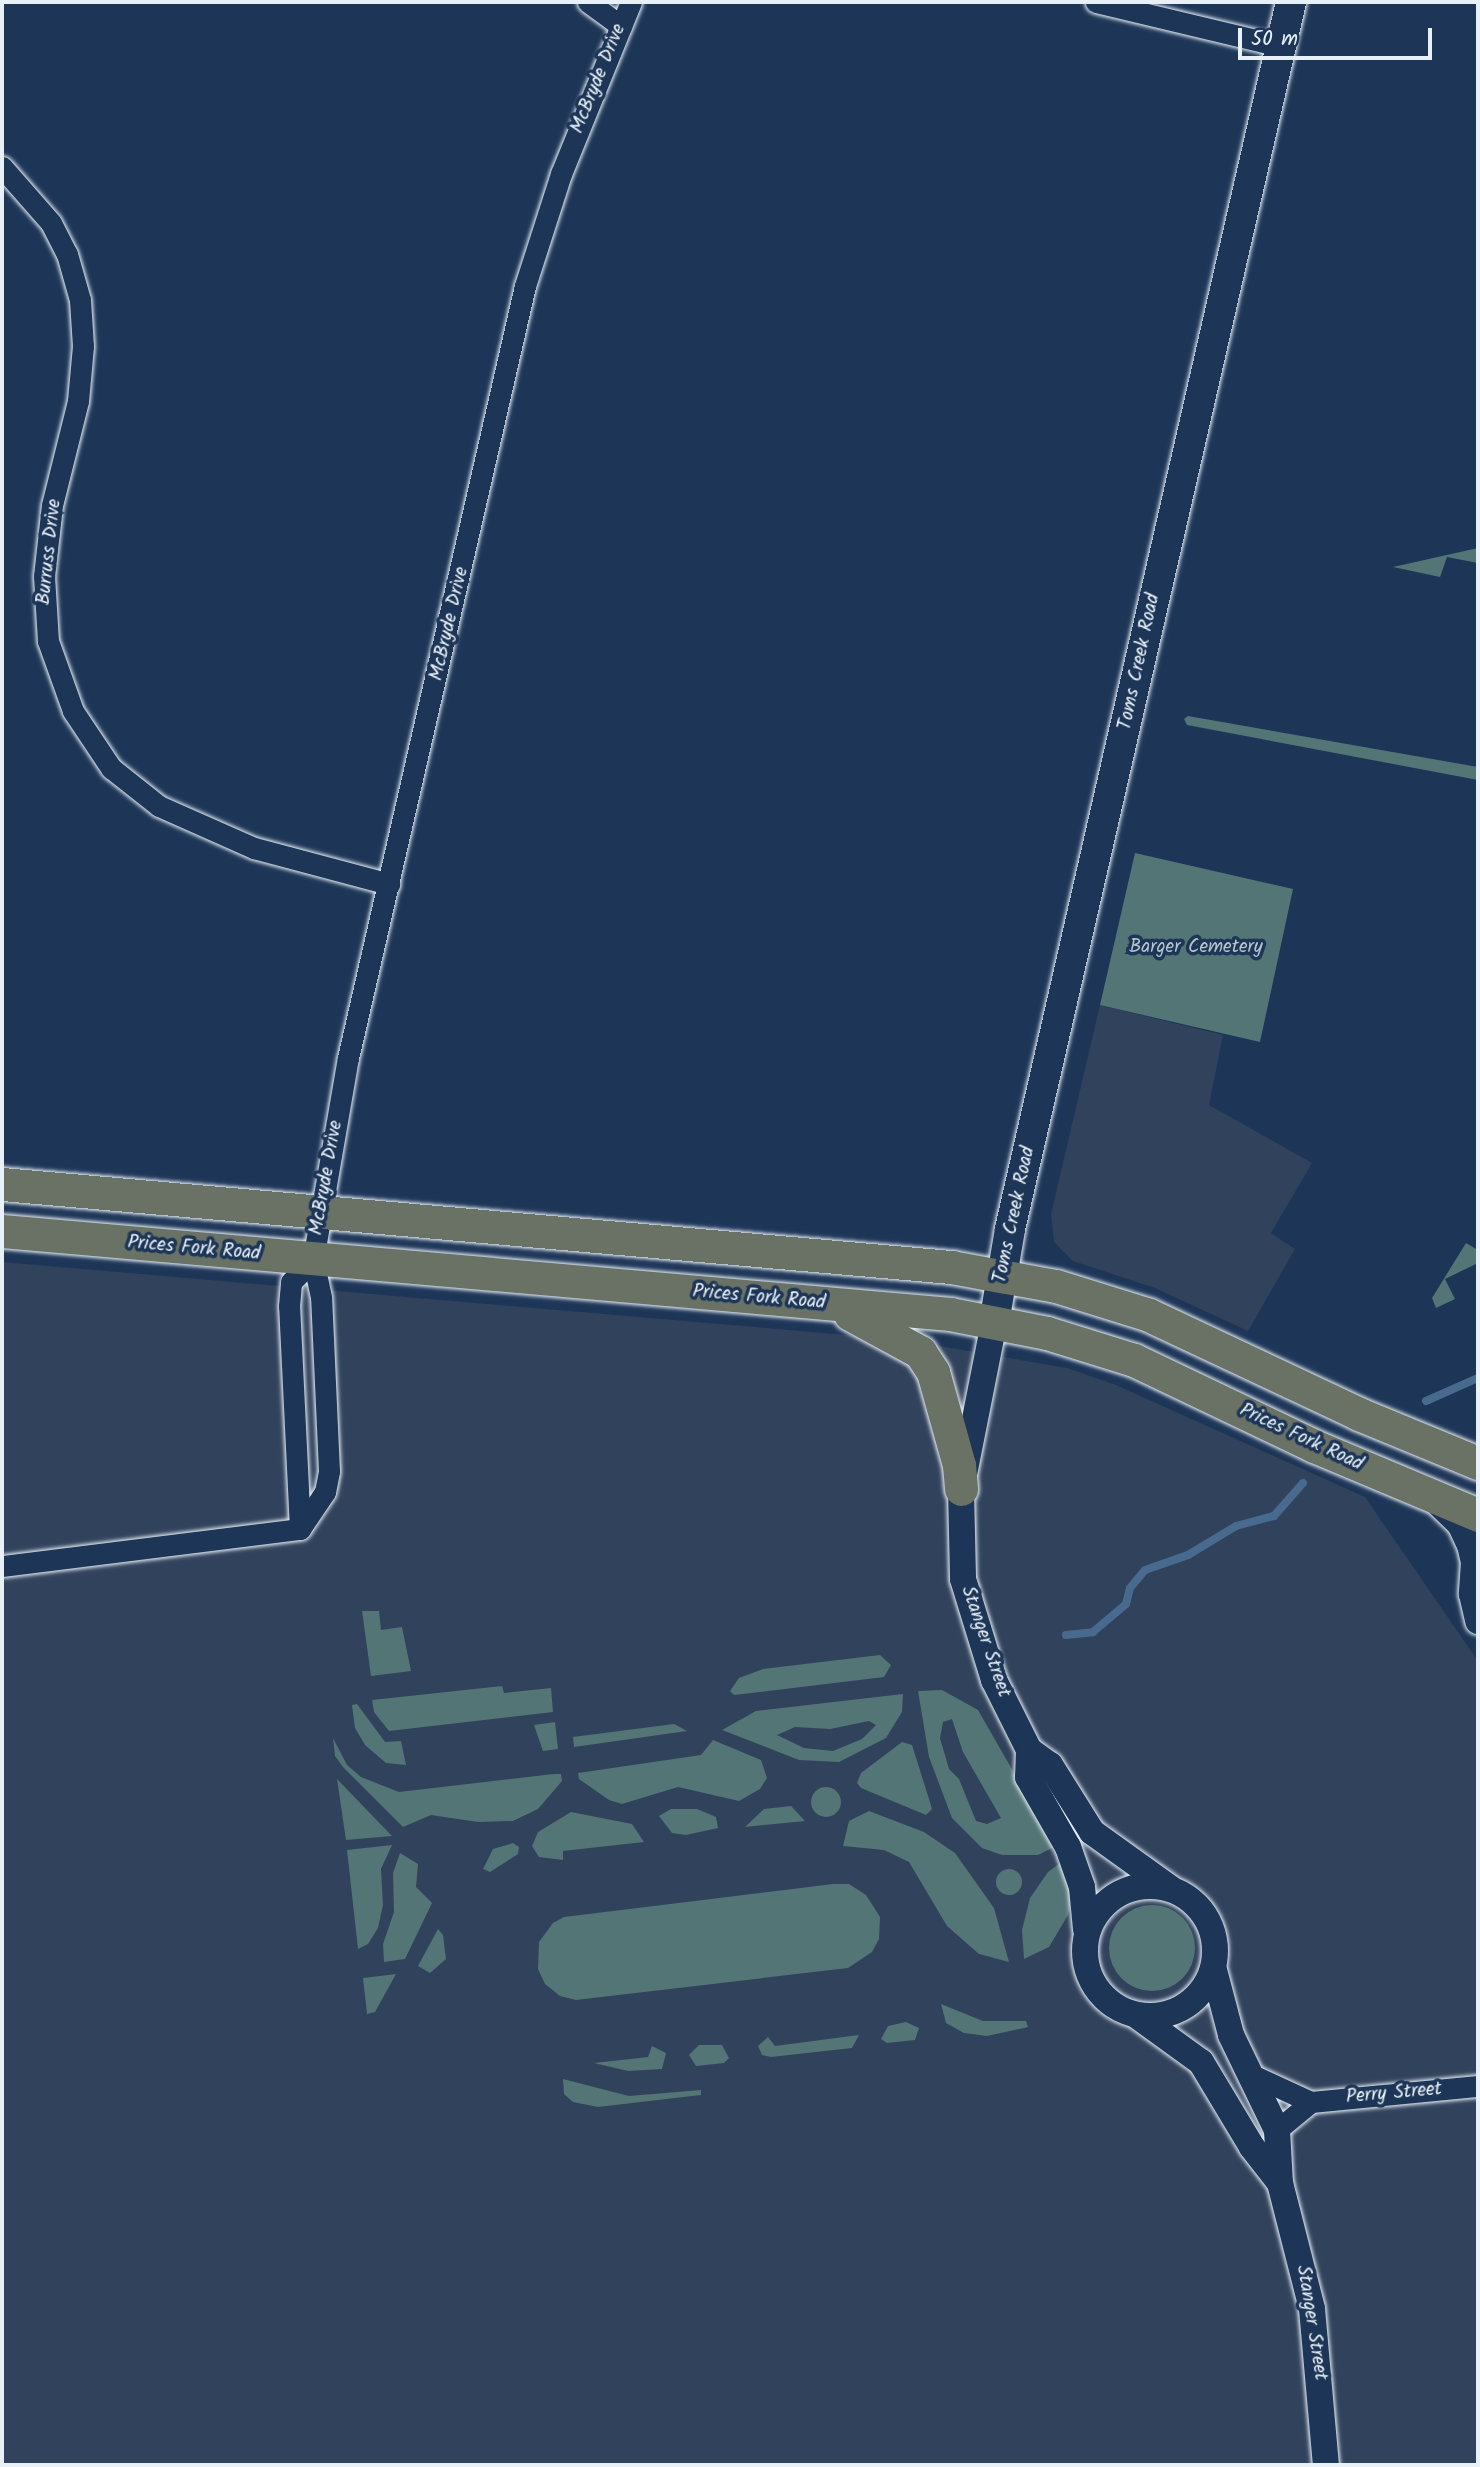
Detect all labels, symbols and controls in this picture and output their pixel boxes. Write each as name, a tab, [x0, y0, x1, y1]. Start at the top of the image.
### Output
scale bar	[1242, 14, 1436, 58]
street label: McBryde Drive	[567, 21, 631, 137]
text: 50 m	[1251, 23, 1298, 56]
street label: Burruss Drive	[33, 498, 67, 606]
street label: McBryde Drive	[426, 565, 474, 683]
street label: Toms Creek Road	[1114, 592, 1166, 732]
park label: Barger Cemetery	[1129, 937, 1263, 959]
street label: McBryde Drive	[306, 1119, 348, 1237]
street label: Toms Creek Road	[989, 1145, 1041, 1285]
street label: Prices Fork Road	[127, 1232, 261, 1266]
street label: Prices Fork Road	[692, 1281, 826, 1315]
street label: Prices Fork Road	[1236, 1399, 1366, 1477]
street label: Stanger Street	[955, 1583, 1015, 1701]
street label: Perry Street	[1345, 2078, 1443, 2110]
street label: Stanger Street	[1291, 2264, 1331, 2382]

